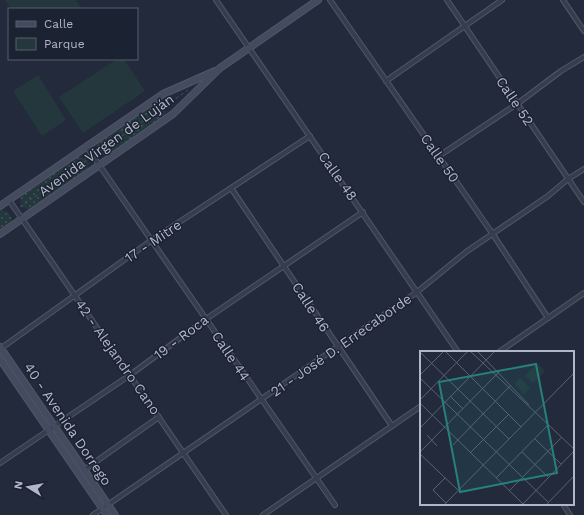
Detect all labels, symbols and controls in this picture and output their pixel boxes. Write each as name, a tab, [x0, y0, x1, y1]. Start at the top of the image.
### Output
legend	[8, 8, 138, 60]
text: Calle	[44, 17, 73, 31]
text: Parque	[44, 37, 85, 51]
street label: Calle 52	[493, 74, 537, 128]
street label: Avenida Virgen de Luján	[35, 91, 177, 199]
street label: Calle 50	[417, 131, 463, 185]
street label: Calle 48	[315, 148, 361, 204]
street label: 17 - Mitre	[122, 216, 184, 266]
street label: Calle 46	[289, 279, 333, 335]
street label: 21 - José D. Errecaborde	[268, 290, 414, 400]
street label: 42 - Alejandro Cano	[72, 296, 164, 418]
street label: 19 - Roca	[151, 311, 211, 363]
street label: Calle 44	[209, 328, 253, 384]
inset map	[420, 351, 574, 505]
street label: 40 - Avenida Dorrego	[21, 360, 115, 488]
north arrow	[8, 467, 48, 507]
text: N	[12, 480, 26, 490]

